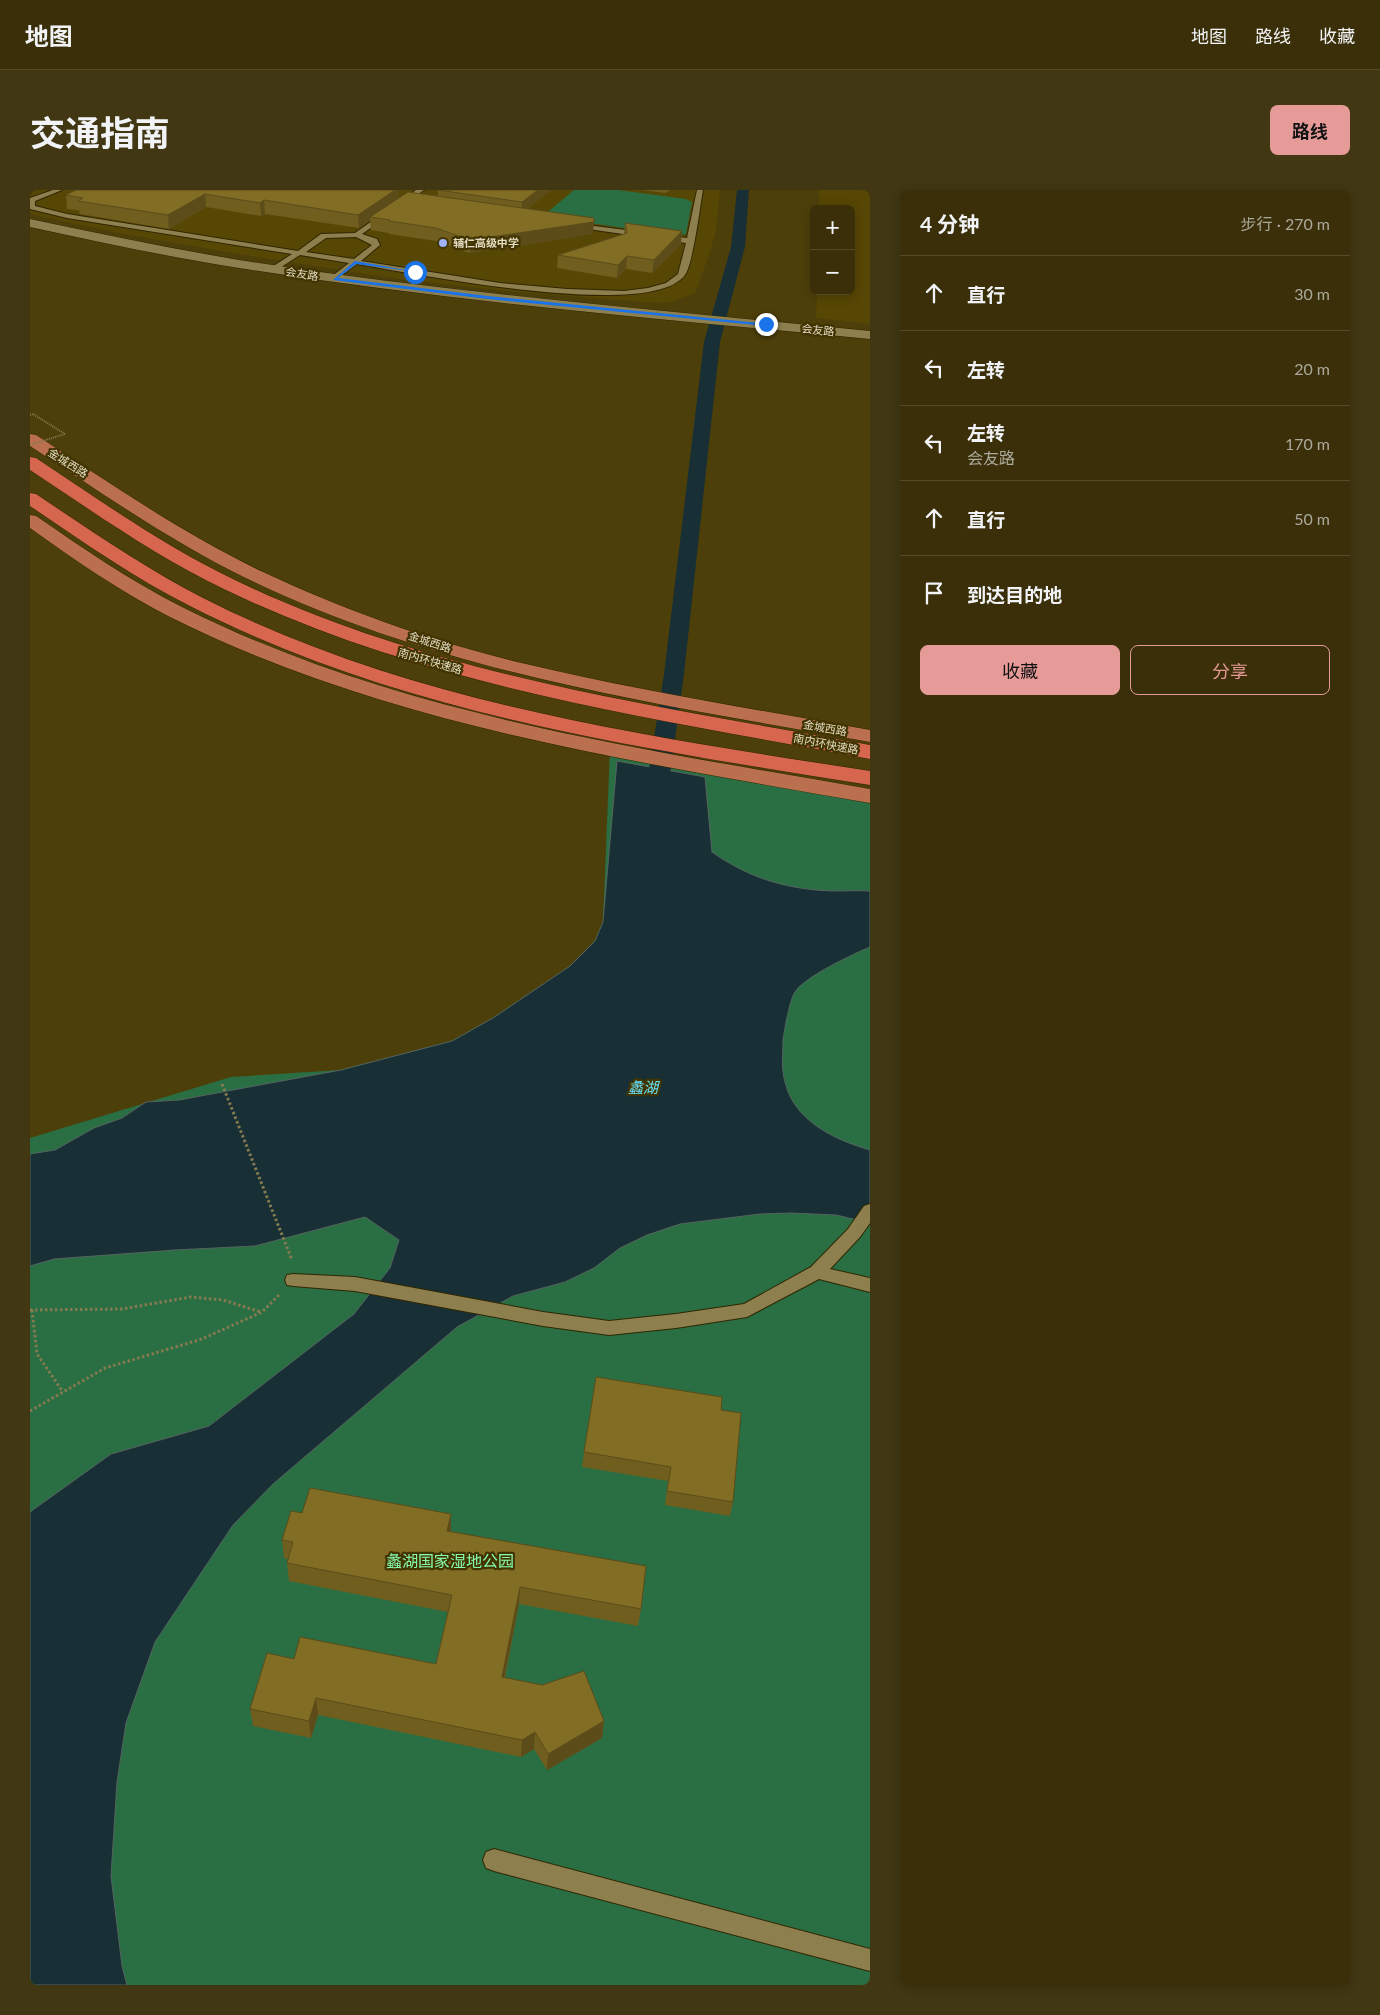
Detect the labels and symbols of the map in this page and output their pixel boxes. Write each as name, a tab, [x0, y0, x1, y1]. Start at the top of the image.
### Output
place label: 辅仁高级中学	[453, 236, 519, 249]
marker: 辅仁高级中学	[437, 237, 449, 249]
route start	[404, 261, 427, 284]
street label: 会友路	[285, 265, 319, 283]
route end	[755, 313, 778, 336]
street label: 会友路	[801, 321, 835, 338]
street label: 金城西路	[46, 445, 90, 480]
street label: 金城西路	[407, 629, 453, 655]
street label: 南内环快速路	[397, 645, 464, 676]
street label: 金城西路	[802, 717, 848, 738]
street label: 南内环快速路	[792, 731, 860, 756]
water label: 蠡湖	[628, 1078, 660, 1096]
park label: 蠡湖国家湿地公园	[386, 1551, 514, 1570]

